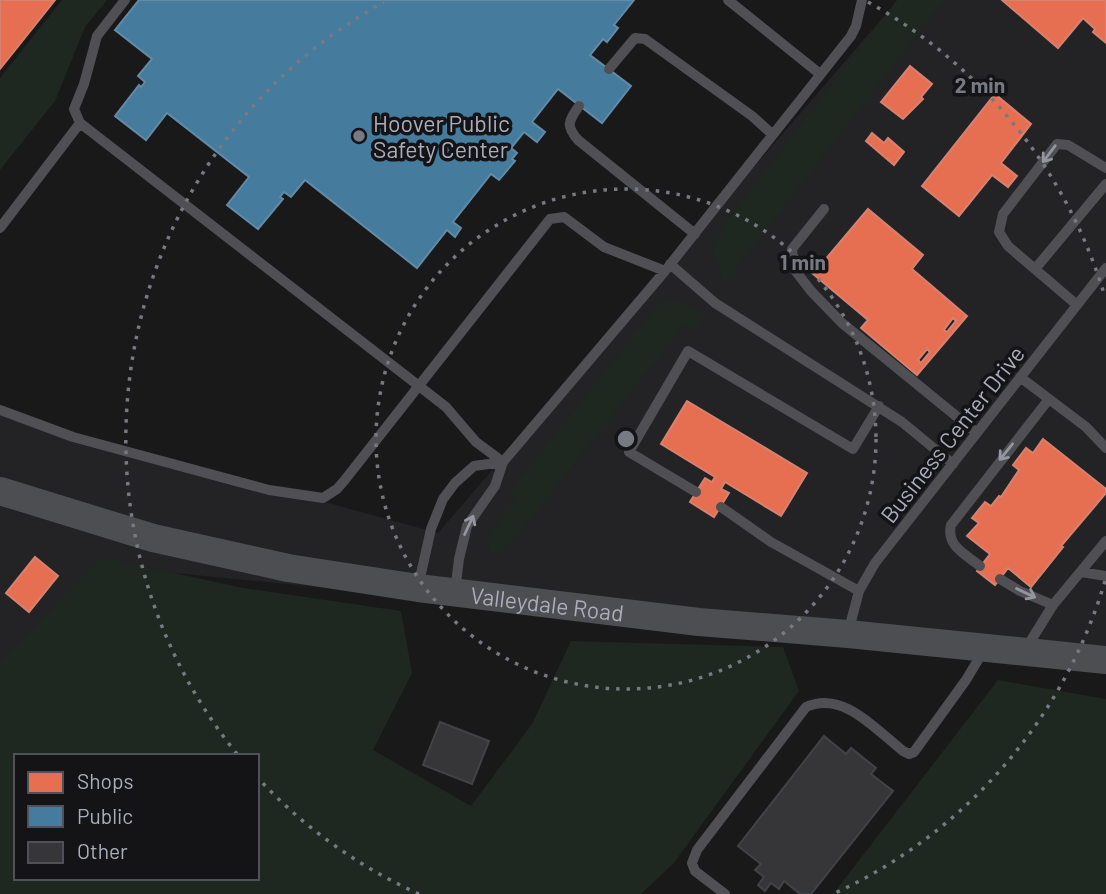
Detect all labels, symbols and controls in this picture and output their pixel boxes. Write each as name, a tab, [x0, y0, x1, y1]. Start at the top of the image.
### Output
text: 2 min	[955, 72, 1005, 97]
place label: Hoover Public Safety Center	[373, 109, 510, 163]
marker: Hoover Public Safety Center	[351, 128, 367, 144]
one-way arrow	[1042, 144, 1057, 163]
text: 1 min	[780, 249, 826, 274]
street label: Business Center Drive	[874, 340, 1030, 528]
centre of rings	[614, 427, 638, 451]
one-way arrow	[999, 442, 1014, 460]
one-way arrow	[463, 515, 476, 536]
street label: Valleydale Road	[469, 580, 625, 627]
one-way arrow	[1015, 587, 1036, 600]
legend	[14, 754, 259, 880]
text: Shops	[77, 768, 134, 793]
text: Public	[77, 803, 133, 828]
text: Other	[77, 838, 128, 863]

